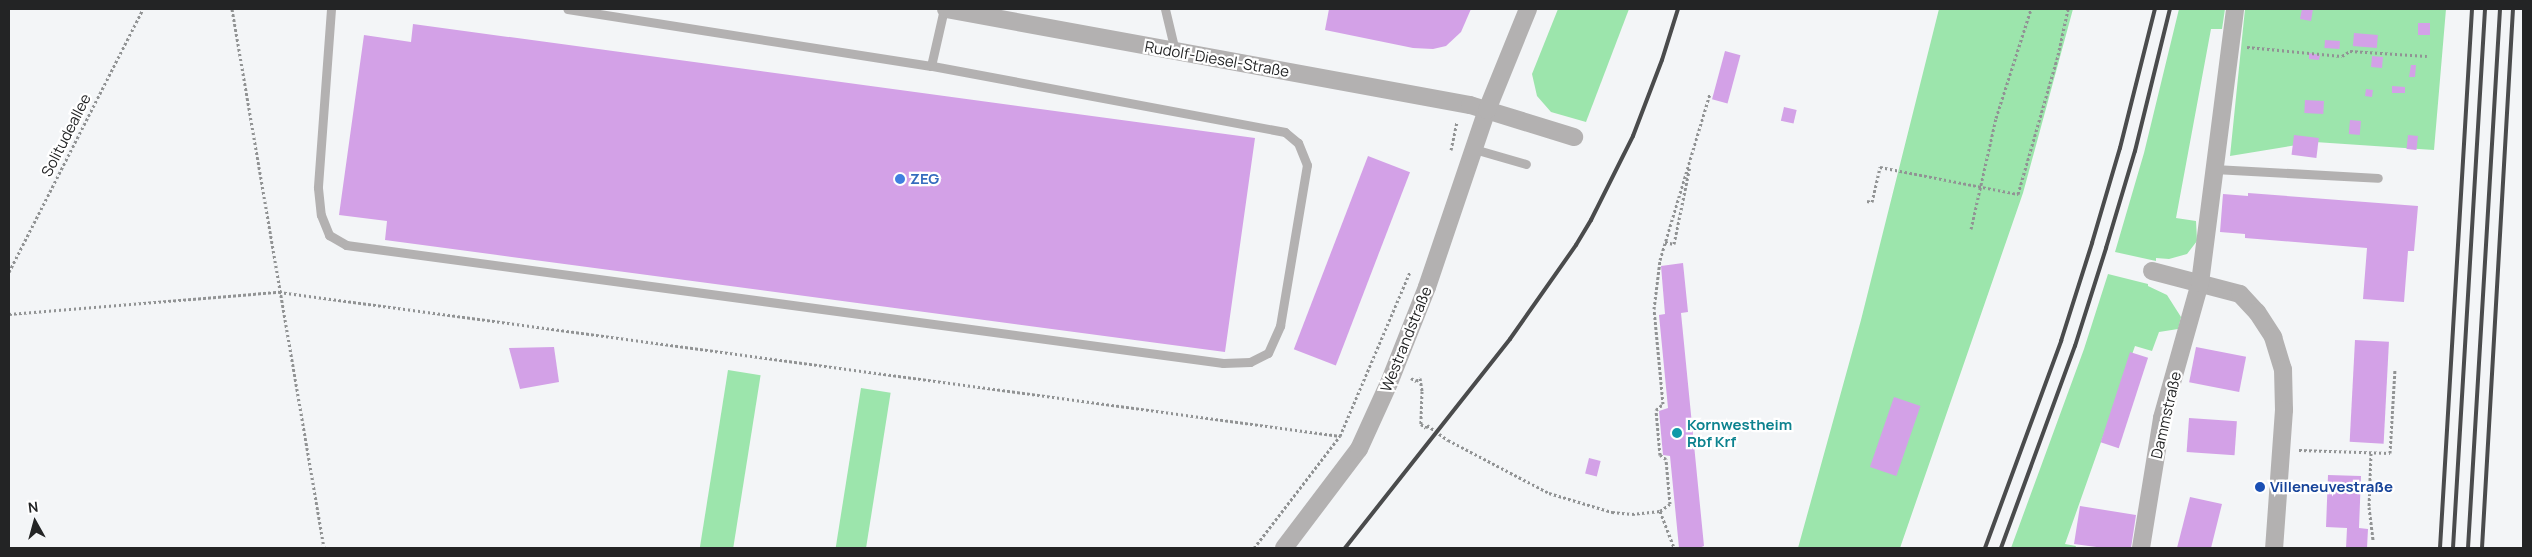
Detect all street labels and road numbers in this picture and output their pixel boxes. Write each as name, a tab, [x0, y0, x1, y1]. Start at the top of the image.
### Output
street label: Rudolf-Diesel-Straße	[1143, 37, 1291, 81]
street label: Solitudeallee	[37, 91, 95, 179]
street label: Westrandstraße	[1377, 284, 1435, 394]
street label: Dammstraße	[2147, 370, 2185, 460]

